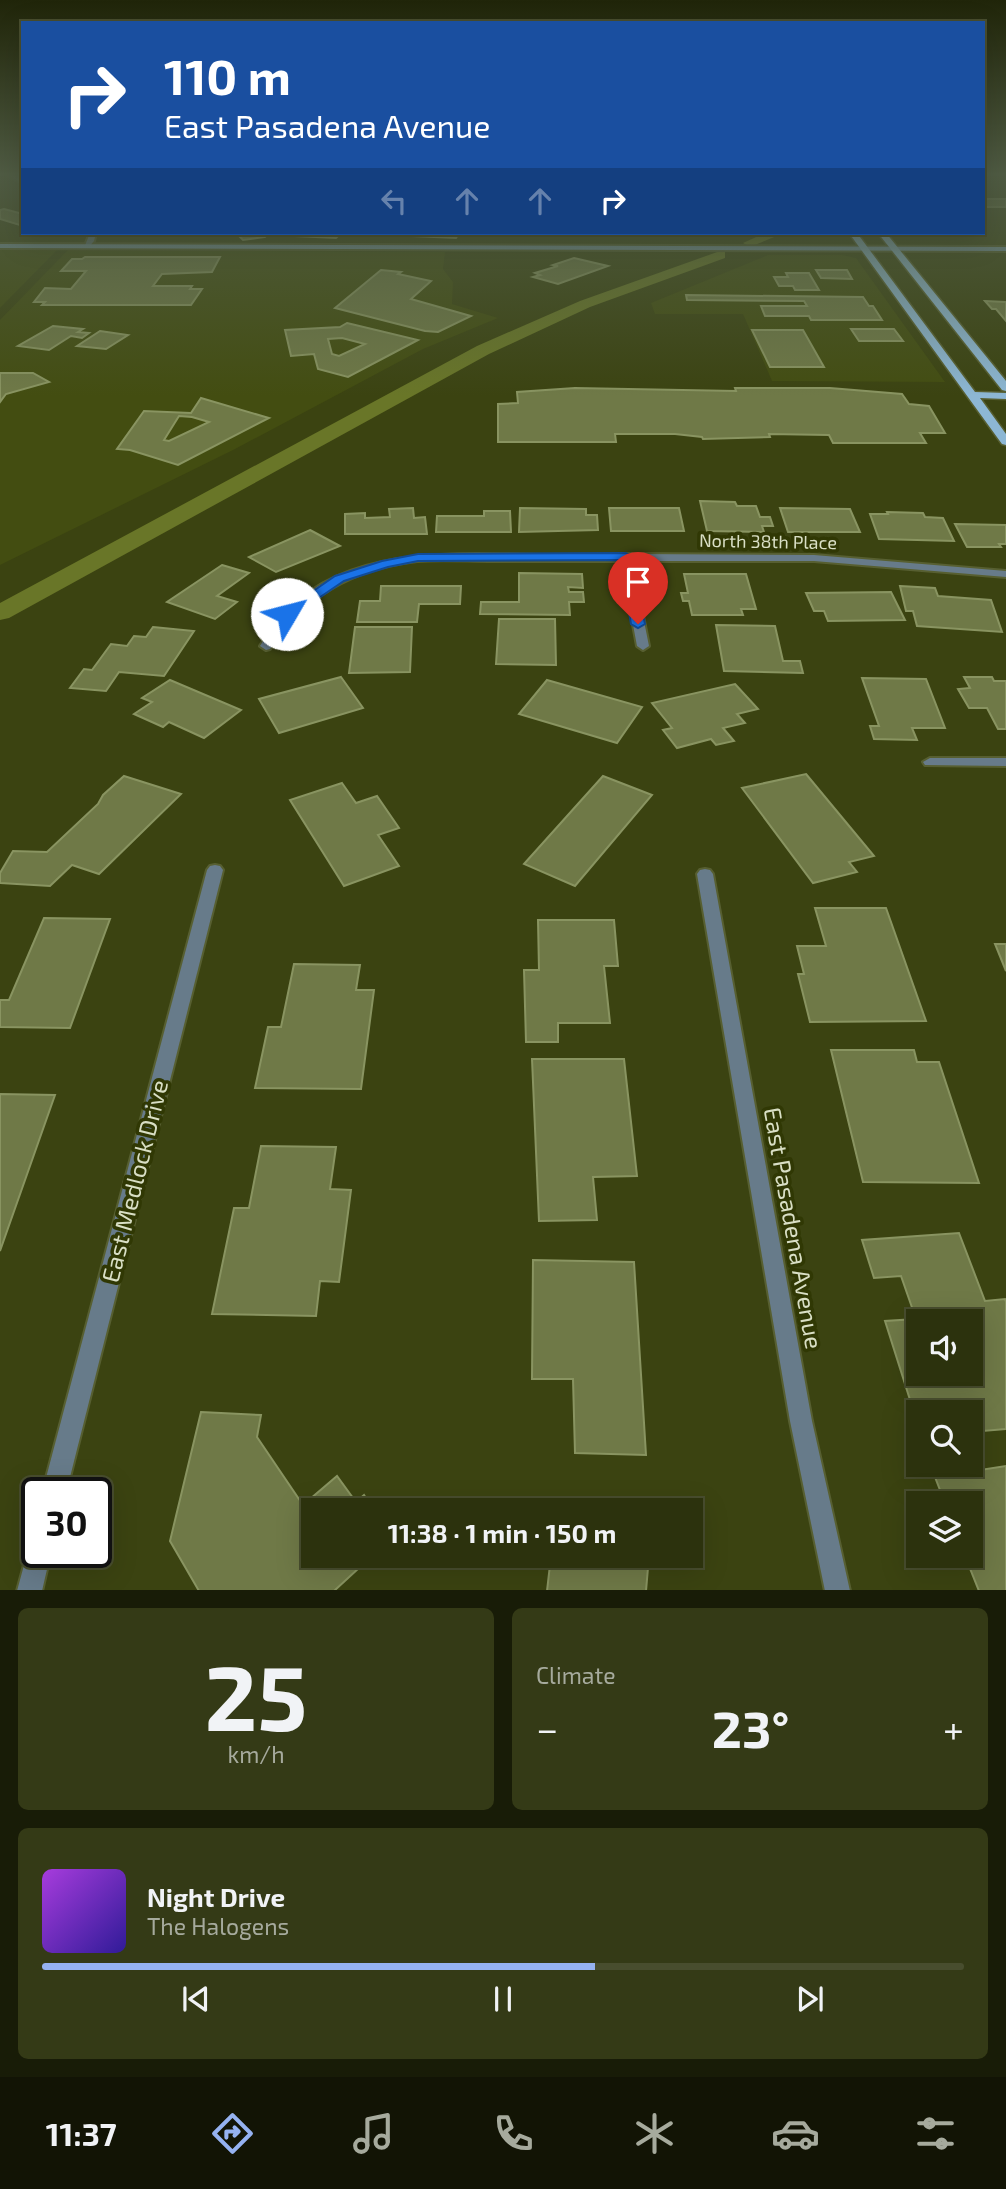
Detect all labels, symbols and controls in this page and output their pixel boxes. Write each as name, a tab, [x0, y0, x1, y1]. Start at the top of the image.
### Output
text: 110 m	[164, 46, 291, 105]
icon: right	[49, 49, 140, 140]
text: East Pasadena Avenue	[164, 106, 491, 144]
icon: left	[375, 182, 413, 220]
icon: ahead	[448, 182, 486, 220]
icon: ahead	[521, 182, 559, 220]
icon: right	[594, 182, 632, 220]
street label: North 38th Place	[699, 529, 837, 553]
pin	[608, 552, 668, 624]
icon: arrive	[619, 563, 657, 601]
position arrow	[250, 577, 324, 651]
street label: East Medlock Drive	[95, 1077, 173, 1285]
street label: East Pasadena Avenue	[758, 1105, 830, 1351]
map controls	[906, 1309, 983, 1568]
button: sound	[906, 1309, 983, 1386]
button: search	[906, 1400, 983, 1477]
speed limit sign: 30	[21, 1477, 112, 1568]
button: layers	[906, 1491, 983, 1568]
text: 11:38 · 1 min · 150 m	[388, 1517, 616, 1548]
text: 25	[204, 1640, 308, 1749]
text: Climate	[536, 1661, 616, 1689]
text: 23°	[712, 1696, 789, 1758]
text: −	[536, 1705, 558, 1751]
text: +	[943, 1705, 964, 1751]
text: km/h	[227, 1740, 285, 1768]
text: Night Drive	[147, 1881, 285, 1912]
text: The Halogens	[147, 1912, 289, 1940]
icon: previous	[177, 1980, 215, 2018]
icon: pause	[484, 1980, 522, 2018]
icon: next	[791, 1980, 829, 2018]
icon: directions	[208, 2109, 257, 2158]
icon: music	[349, 2109, 398, 2158]
icon: phone	[489, 2109, 538, 2158]
icon: climate	[630, 2109, 679, 2158]
icon: car	[771, 2109, 820, 2158]
icon: filters	[911, 2109, 960, 2158]
text: 11:37	[46, 2114, 117, 2152]

